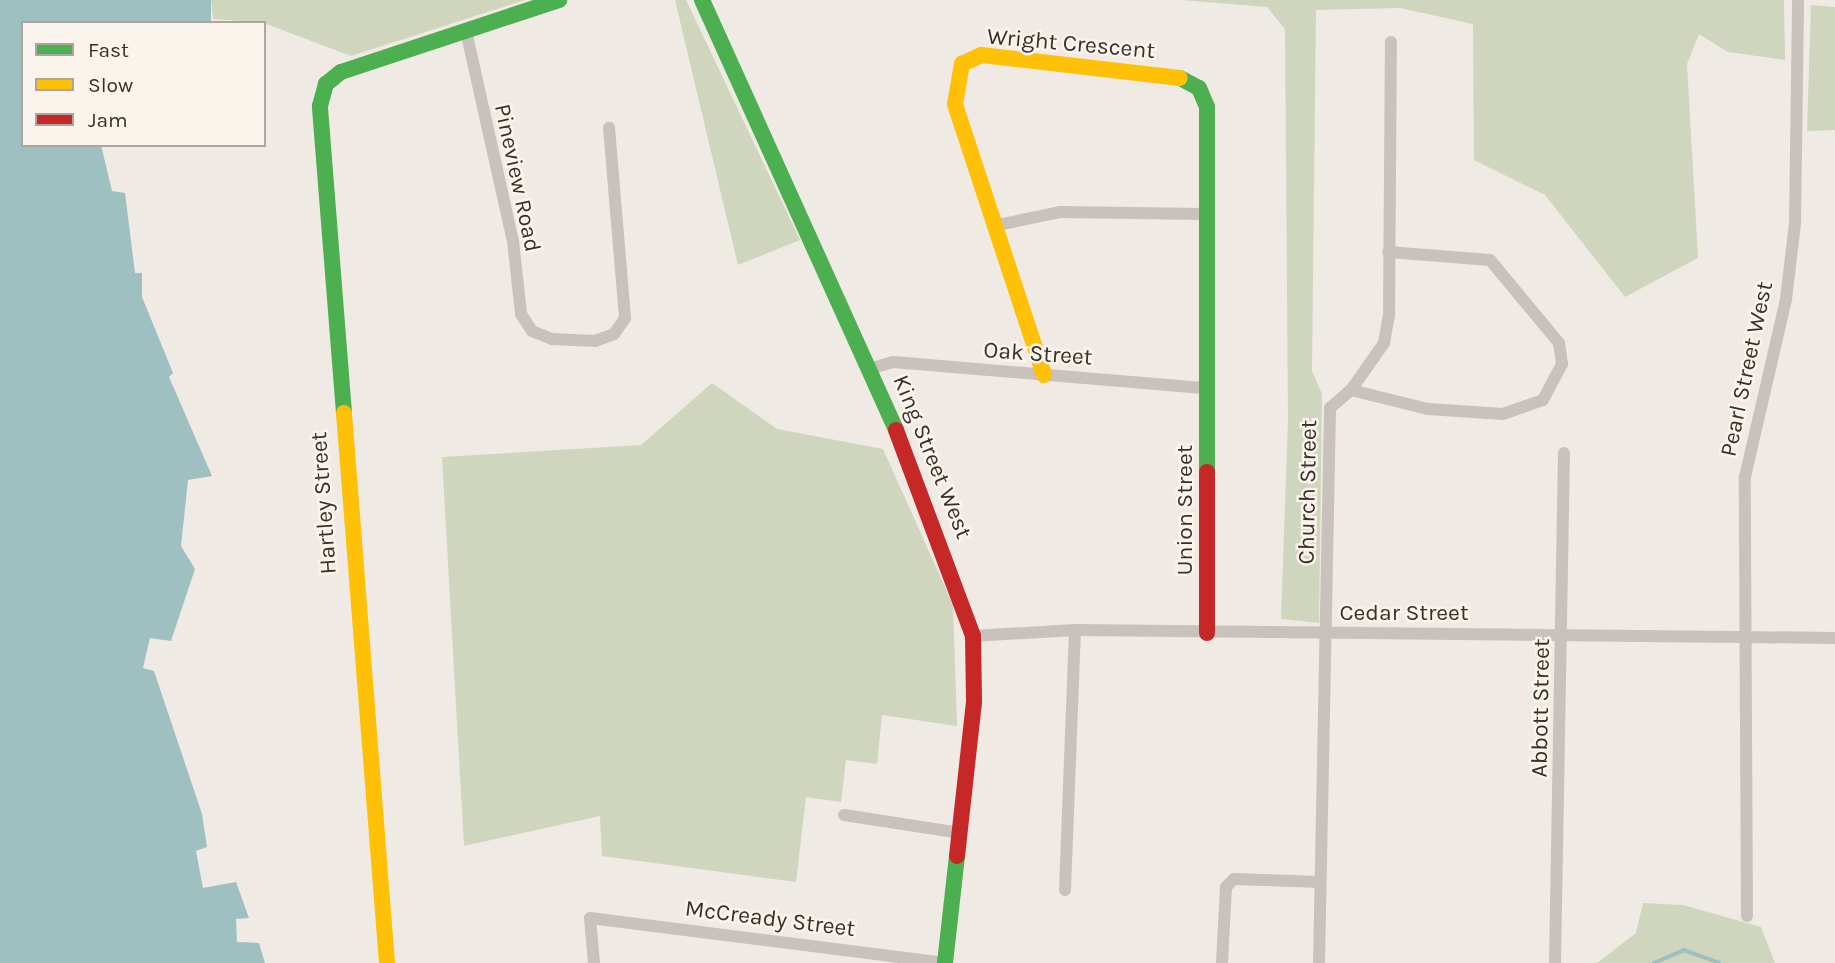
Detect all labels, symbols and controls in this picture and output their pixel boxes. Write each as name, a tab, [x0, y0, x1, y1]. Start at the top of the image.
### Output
legend	[21, 21, 266, 147]
street label: Wright Crescent	[986, 23, 1156, 65]
text: Fast	[88, 38, 129, 62]
text: Slow	[88, 73, 133, 97]
street label: Pineview Road	[488, 101, 546, 255]
text: Jam	[88, 108, 128, 132]
street label: Pearl Street West	[1715, 279, 1779, 459]
street label: Oak Street	[983, 336, 1093, 372]
street label: King Street West	[887, 371, 977, 543]
street label: Church Street	[1293, 419, 1323, 565]
street label: Hartley Street	[305, 431, 343, 575]
street label: Union Street	[1171, 445, 1199, 575]
street label: Cedar Street	[1339, 599, 1469, 627]
street label: Abbott Street	[1526, 638, 1556, 778]
street label: McCready Street	[683, 895, 857, 943]

